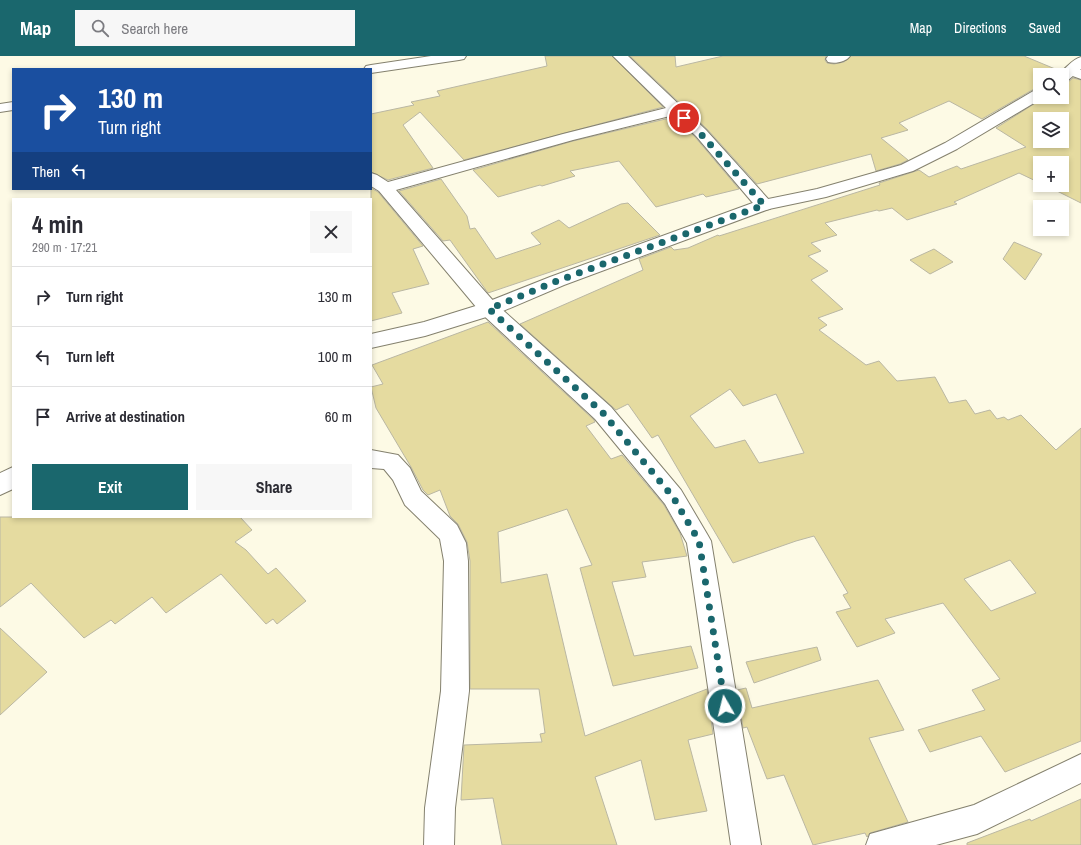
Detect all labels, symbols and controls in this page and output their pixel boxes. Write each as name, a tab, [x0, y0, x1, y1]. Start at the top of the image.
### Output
search box	[75, 10, 355, 46]
text: Map	[20, 15, 51, 41]
icon: search	[89, 17, 111, 39]
text: Search here	[121, 18, 188, 39]
text: Map	[910, 19, 932, 37]
text: Directions	[954, 19, 1006, 37]
text: Saved	[1028, 19, 1061, 37]
map controls	[1033, 68, 1069, 236]
button: search	[1033, 68, 1069, 104]
text: 130 m	[98, 79, 163, 117]
icon: right	[32, 84, 84, 136]
pin	[667, 101, 701, 135]
icon: arrive	[673, 107, 695, 129]
button: layers	[1033, 112, 1069, 148]
text: Turn right	[98, 115, 161, 140]
button: +	[1033, 156, 1069, 192]
icon: left	[68, 160, 90, 182]
text: Then	[32, 161, 60, 182]
button: −	[1033, 200, 1069, 236]
text: 4 min	[32, 208, 83, 240]
button: close	[310, 211, 352, 253]
text: 290 m · 17:21	[32, 239, 97, 256]
icon: right	[32, 286, 54, 308]
text: Turn right	[66, 286, 123, 307]
text: 130 m	[318, 286, 352, 307]
icon: left	[32, 346, 54, 368]
text: Turn left	[66, 346, 114, 367]
text: 100 m	[318, 346, 352, 367]
icon: arrive	[32, 406, 54, 428]
text: Arrive at destination	[66, 406, 185, 427]
text: 60 m	[325, 406, 352, 427]
button: Exit	[32, 464, 188, 510]
button: Share	[196, 464, 352, 510]
position arrow	[704, 685, 746, 727]

